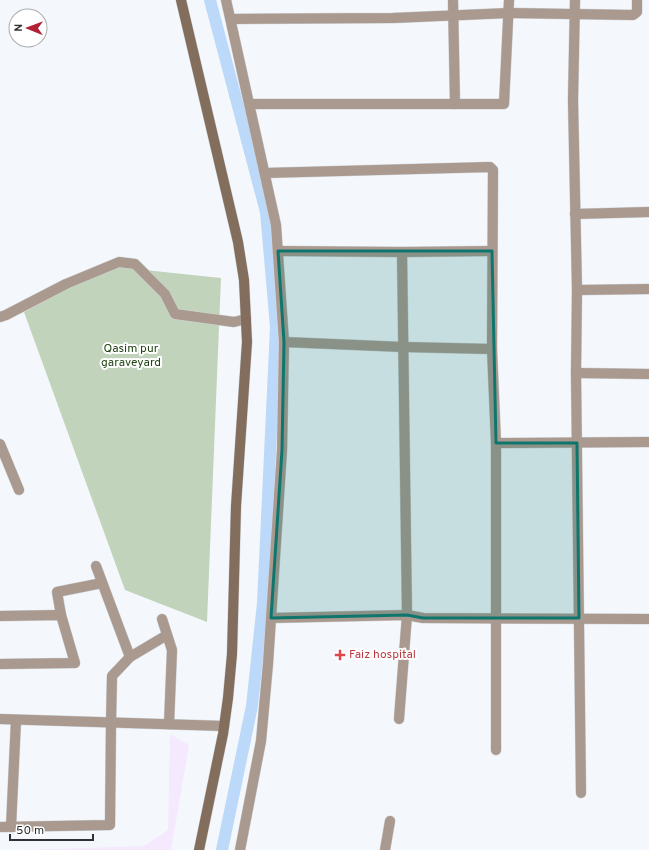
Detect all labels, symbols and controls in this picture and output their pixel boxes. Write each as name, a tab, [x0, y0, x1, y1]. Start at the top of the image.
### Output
north arrow	[8, 8, 48, 48]
text: N	[12, 24, 26, 32]
park label: Qasim pur garaveyard	[101, 341, 161, 371]
place label: Faiz hospital	[349, 647, 416, 663]
marker: Faiz hospital	[334, 649, 346, 661]
scale bar	[10, 816, 93, 842]
text: 50 m	[16, 823, 44, 839]

